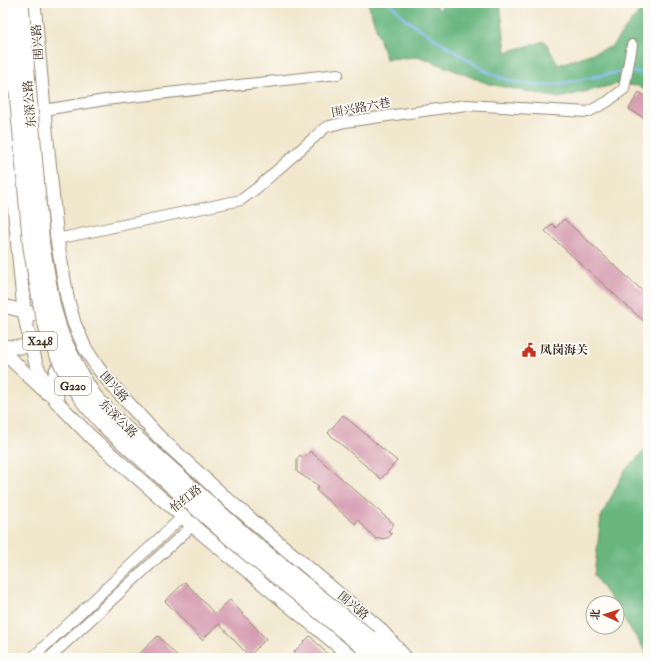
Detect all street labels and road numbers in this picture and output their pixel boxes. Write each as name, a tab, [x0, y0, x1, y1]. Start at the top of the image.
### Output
street label: 围兴路	[29, 23, 47, 61]
street label: 东深公路	[20, 79, 40, 129]
street label: 围兴路六巷	[330, 95, 392, 121]
road number: X248	[23, 332, 57, 350]
street label: 围兴路	[97, 368, 131, 406]
road number: G220	[55, 377, 91, 395]
street label: 东深公路	[96, 397, 140, 441]
street label: 怡红路	[167, 482, 205, 516]
street label: 围兴路	[334, 589, 372, 623]

